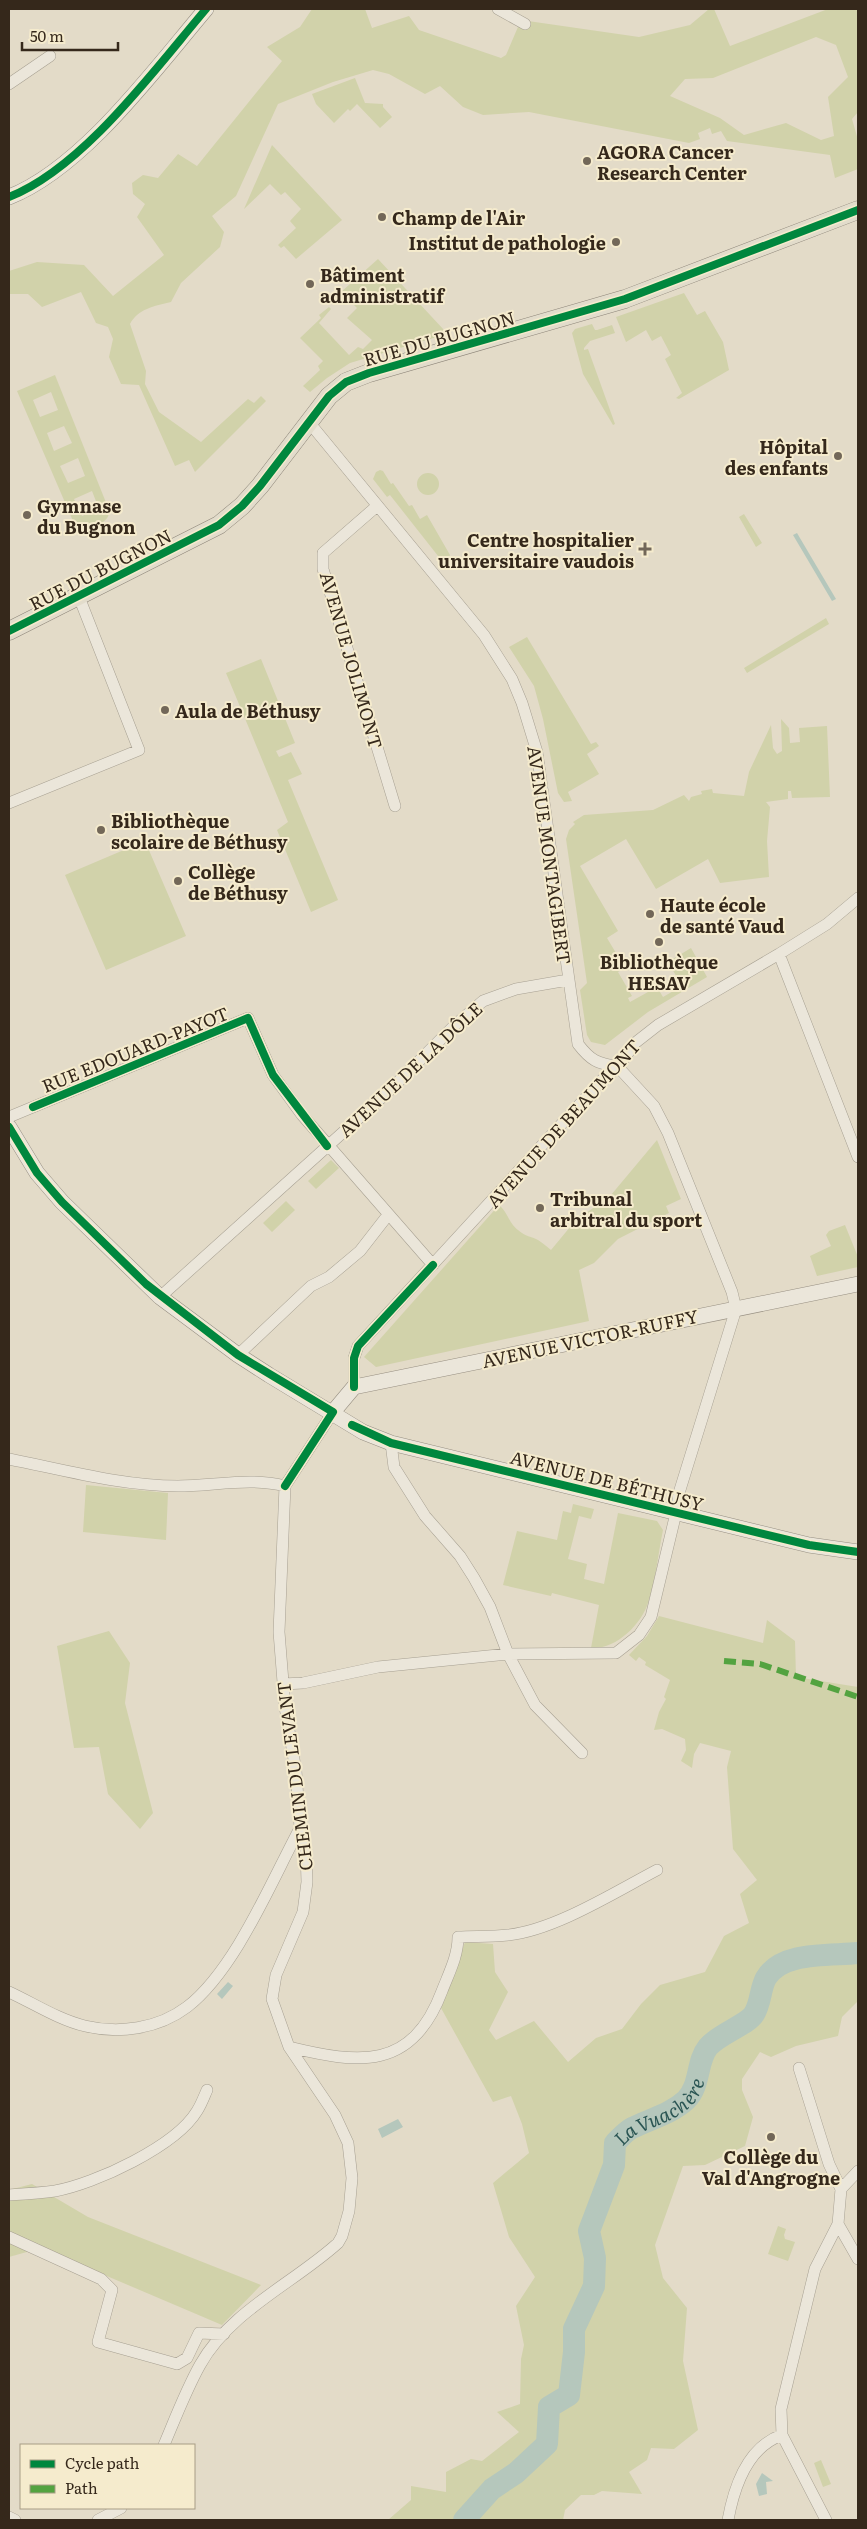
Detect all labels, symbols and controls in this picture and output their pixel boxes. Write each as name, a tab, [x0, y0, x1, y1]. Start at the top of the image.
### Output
scale bar	[22, 20, 119, 52]
text: 50 m	[30, 24, 64, 47]
place label: AGORA Cancer Research Center	[597, 138, 747, 186]
marker: AGORA Cancer Research Center	[581, 155, 593, 167]
place label: Champ de l'Air	[392, 204, 526, 231]
marker: Champ de l'Air	[376, 211, 388, 223]
place label: Institut de pathologie	[408, 229, 606, 256]
marker: Institut de pathologie	[610, 236, 622, 248]
place label: Bâtiment administratif	[320, 261, 446, 309]
marker: Bâtiment administratif	[304, 278, 316, 290]
street label: RUE DU BUGNON	[360, 303, 518, 373]
place label: Hôpital des enfants	[725, 433, 828, 481]
marker: Hôpital des enfants	[832, 450, 844, 462]
place label: Gymnase du Bugnon	[37, 492, 136, 540]
marker: Gymnase du Bugnon	[21, 509, 33, 521]
street label: RUE DU BUGNON	[24, 521, 176, 617]
place label: Centre hospitalier universitaire vaudois	[438, 526, 634, 574]
marker: Centre hospitalier universitaire vaudois	[638, 542, 652, 556]
street label: AVENUE JOLIMONT	[314, 568, 390, 752]
place label: Aula de Béthusy	[175, 697, 321, 724]
marker: Aula de Béthusy	[159, 704, 171, 716]
street label: AVENUE MONTAGIBERT	[521, 744, 579, 966]
place label: Bibliothèque scolaire de Béthusy	[111, 807, 288, 855]
marker: Bibliothèque scolaire de Béthusy	[95, 824, 107, 836]
place label: Collège de Béthusy	[188, 858, 288, 906]
marker: Collège de Béthusy	[172, 875, 184, 887]
place label: Haute école de santé Vaud	[660, 891, 785, 939]
marker: Haute école de santé Vaud	[644, 908, 656, 920]
marker: Bibliothèque HESAV	[653, 936, 665, 948]
place label: Bibliothèque HESAV	[600, 948, 718, 996]
street label: AVENUE DE LA DÔLE	[332, 995, 488, 1143]
street label: RUE EDOUARD-PAYOT	[37, 999, 233, 1099]
street label: AVENUE DE BEAUMONT	[480, 1033, 646, 1213]
place label: Tribunal arbitral du sport	[550, 1185, 702, 1233]
marker: Tribunal arbitral du sport	[534, 1202, 546, 1214]
street label: AVENUE VICTOR-RUFFY	[479, 1302, 701, 1374]
street label: AVENUE DE BÉTHUSY	[507, 1443, 707, 1517]
street label: CHEMIN DU LEVANT	[269, 1680, 319, 1872]
water label: La Vuachère	[607, 2074, 710, 2151]
marker: Collège du Val d'Angrogne	[765, 2131, 777, 2143]
place label: Collège du Val d'Angrogne	[702, 2143, 840, 2191]
legend	[20, 2444, 195, 2509]
text: Cycle path	[65, 2451, 140, 2474]
text: Path	[65, 2476, 98, 2499]

